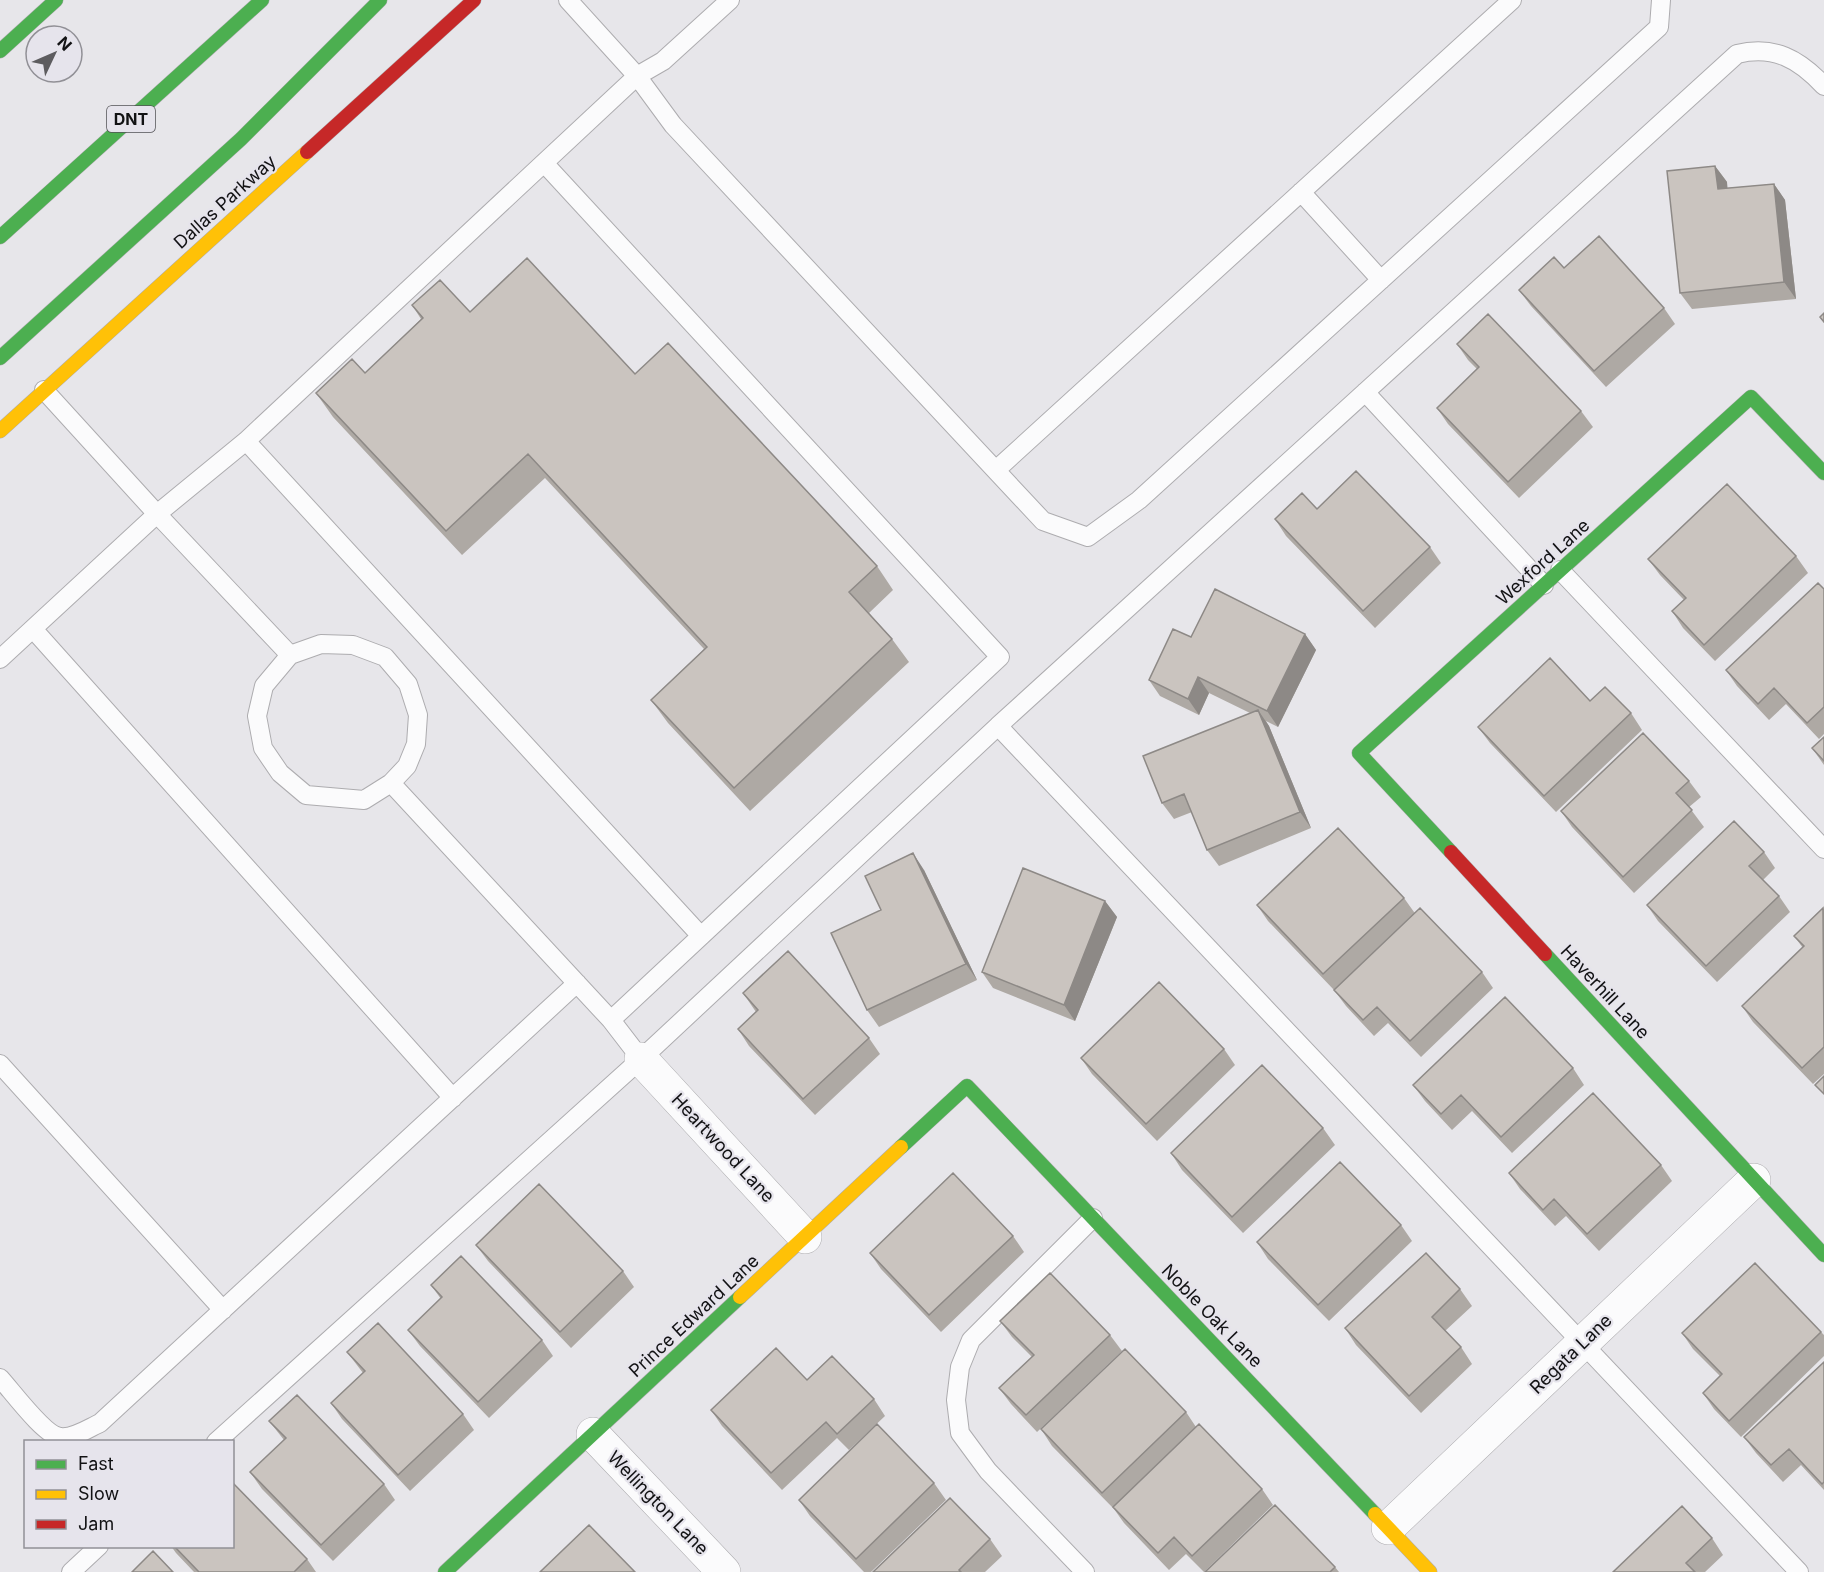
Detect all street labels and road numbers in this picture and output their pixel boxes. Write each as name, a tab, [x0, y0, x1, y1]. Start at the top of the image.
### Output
road number: DNT	[107, 106, 155, 132]
street label: Dallas Parkway	[169, 150, 280, 253]
street label: Wexford Lane	[1492, 514, 1594, 609]
street label: Haverhill Lane	[1557, 940, 1654, 1043]
street label: Heartwood Lane	[668, 1089, 779, 1206]
street label: Prince Edward Lane	[624, 1250, 763, 1381]
street label: Noble Oak Lane	[1158, 1260, 1267, 1372]
street label: Regata Lane	[1525, 1309, 1616, 1398]
street label: Wellington Lane	[604, 1447, 713, 1559]

